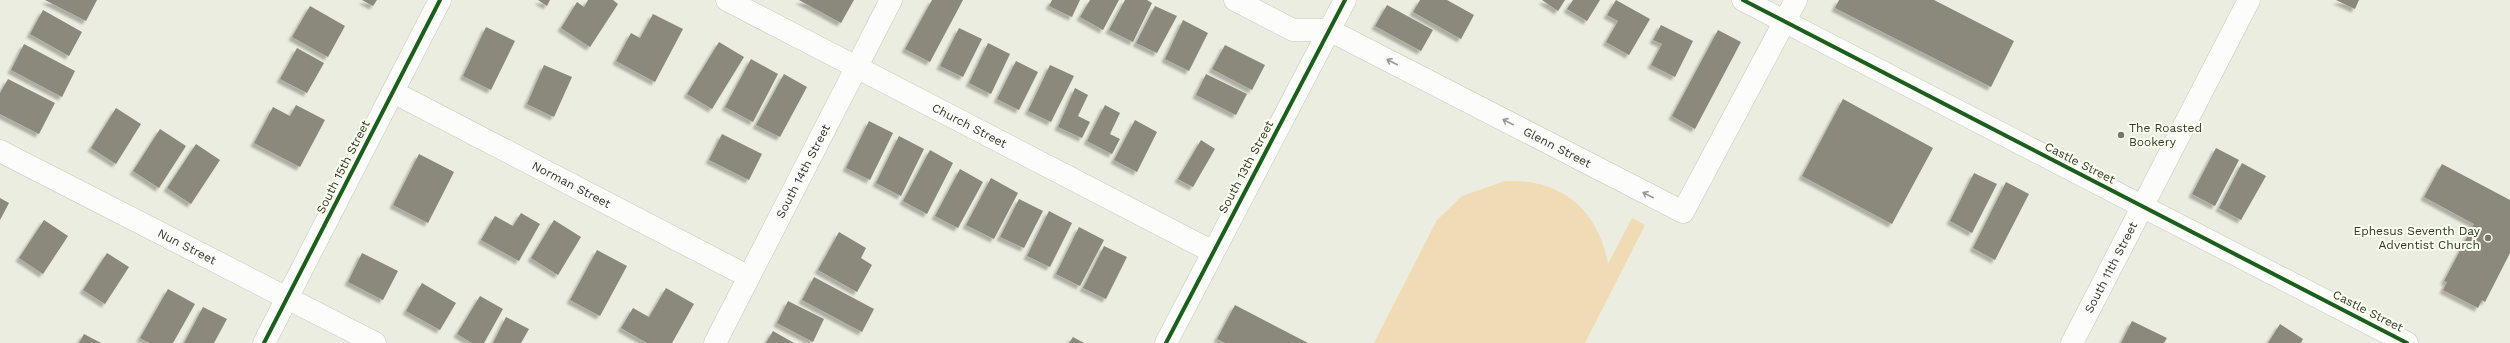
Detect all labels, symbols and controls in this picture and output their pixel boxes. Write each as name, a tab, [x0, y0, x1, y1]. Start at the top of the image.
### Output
one-way arrow	[1387, 58, 1399, 66]
street label: Church Street	[930, 101, 1009, 151]
street label: South 15th Street	[313, 118, 373, 216]
street label: South 13th Street	[1216, 118, 1276, 216]
one-way arrow	[1502, 118, 1514, 125]
place label: The Roasted Bookery	[2129, 121, 2202, 149]
street label: South 14th Street	[773, 122, 833, 220]
street label: Glenn Street	[1521, 124, 1594, 171]
marker: The Roasted Bookery	[2116, 130, 2126, 140]
street label: Castle Street	[2042, 139, 2118, 187]
street label: Norman Street	[530, 158, 613, 211]
one-way arrow	[1643, 190, 1655, 198]
street label: South 11th Street	[2082, 219, 2140, 315]
place label: Ephesus Seventh Day Adventist Church	[2354, 224, 2481, 252]
street label: Nun Street	[155, 226, 219, 267]
marker: Ephesus Seventh Day Adventist Church	[2483, 233, 2493, 243]
street label: Castle Street	[2330, 287, 2406, 335]

